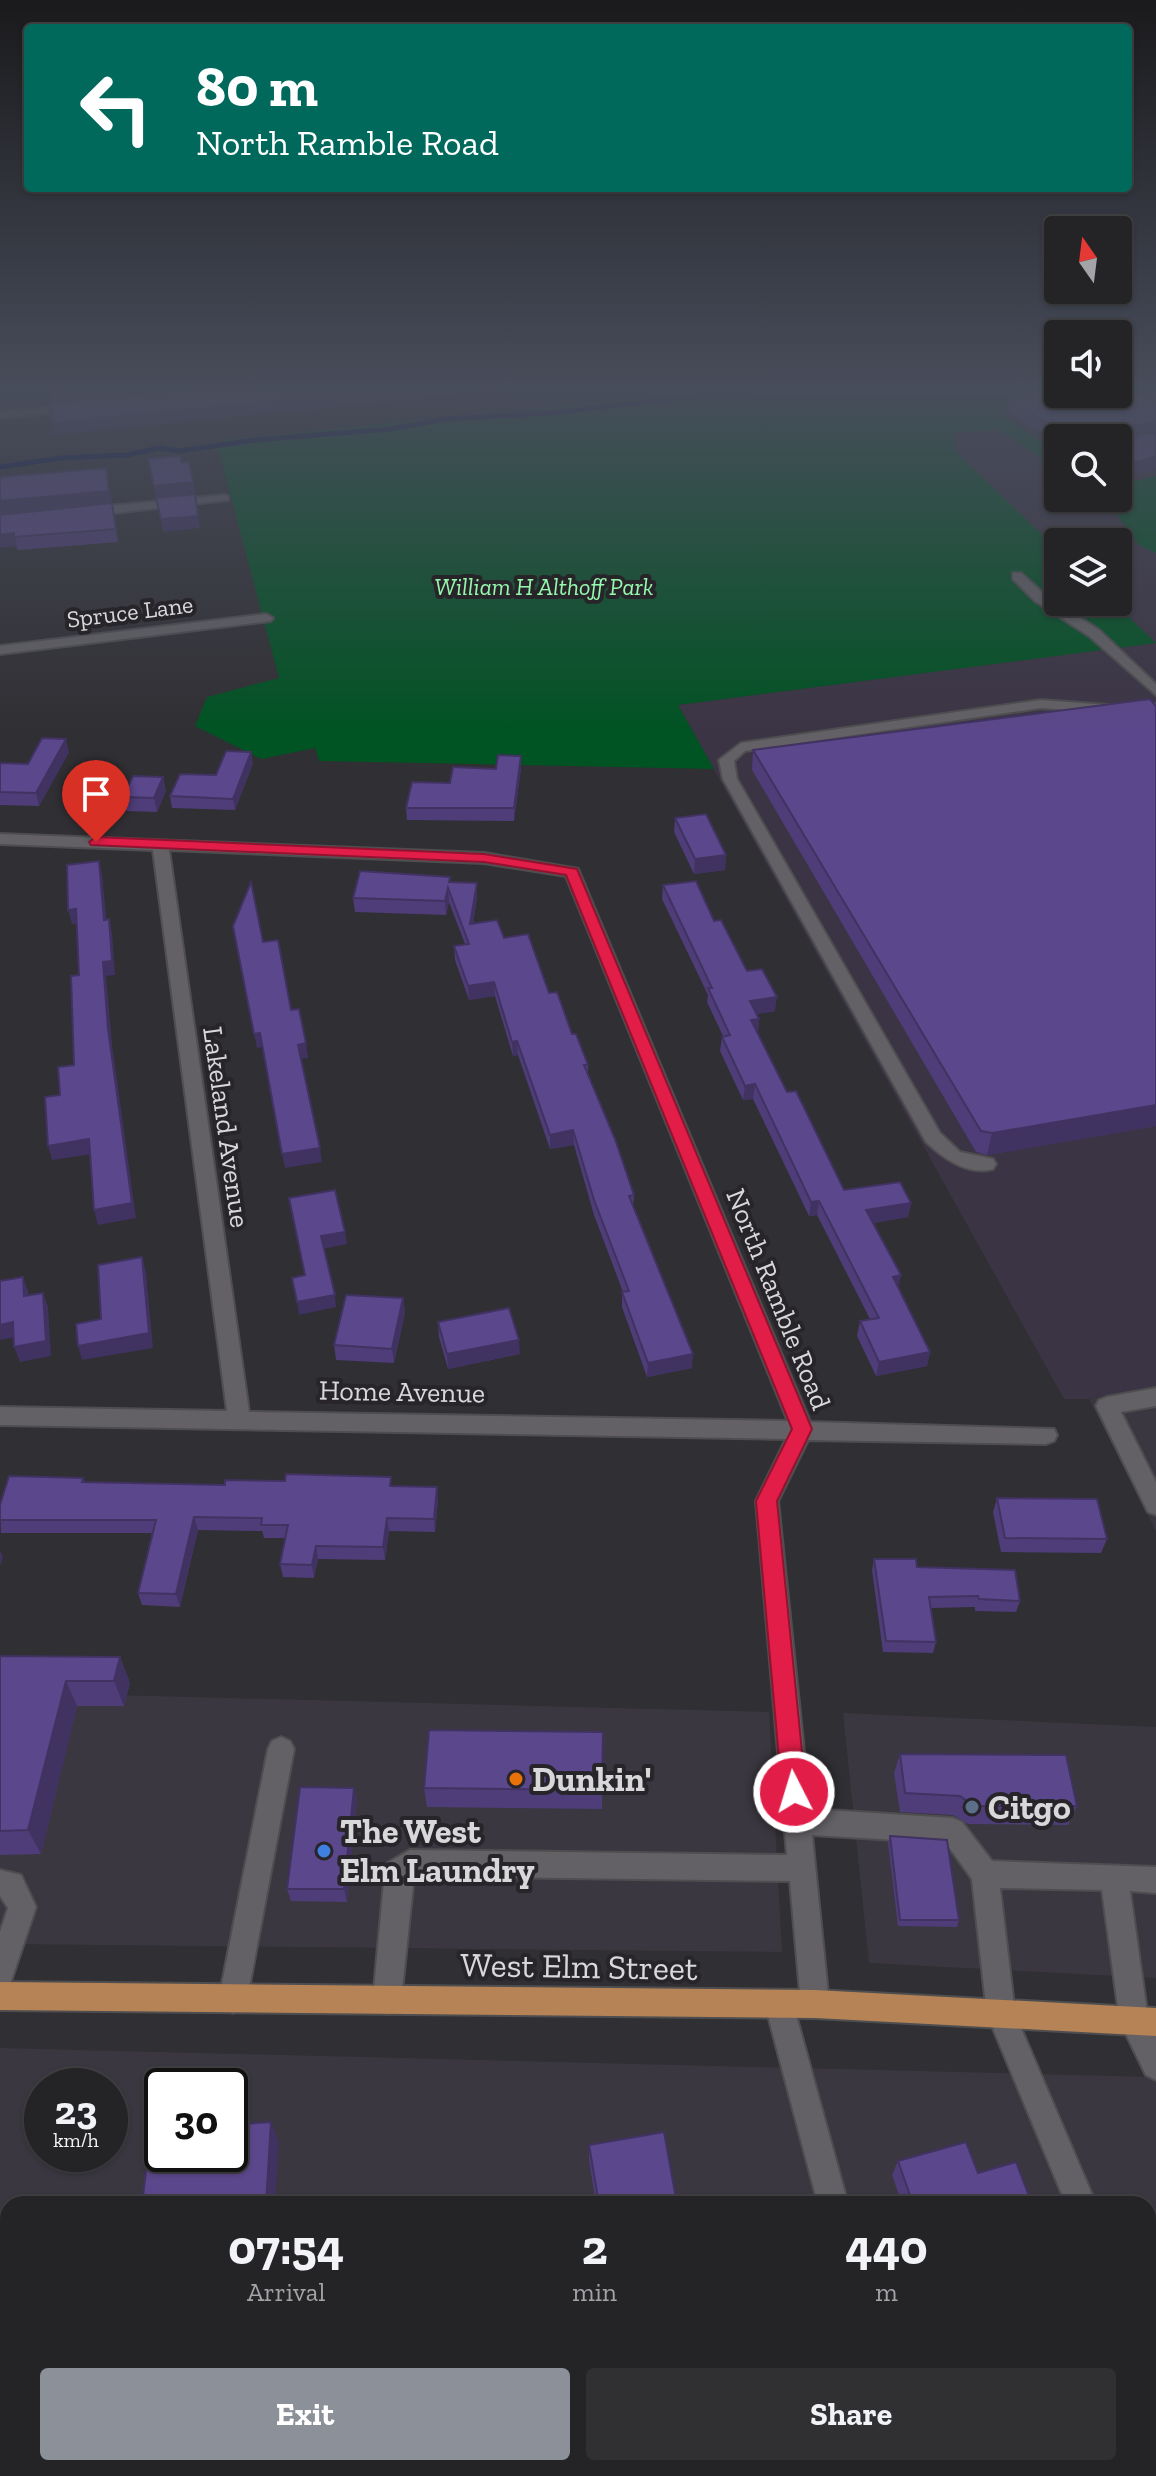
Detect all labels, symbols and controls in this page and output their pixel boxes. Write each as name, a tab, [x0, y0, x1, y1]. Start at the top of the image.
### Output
text: 80 m	[196, 53, 318, 120]
icon: left	[64, 56, 168, 160]
text: North Ramble Road	[196, 121, 499, 164]
north arrow	[1044, 216, 1132, 304]
map controls	[1044, 216, 1132, 616]
button: sound	[1044, 320, 1132, 408]
button: search	[1044, 424, 1132, 512]
button: layers	[1044, 528, 1132, 616]
park label: William H Althoff Park	[434, 572, 654, 601]
street label: Spruce Lane	[65, 589, 195, 634]
pin	[62, 760, 130, 842]
icon: arrive	[74, 772, 118, 816]
street label: Lakeland Avenue	[196, 1024, 257, 1230]
street label: North Ramble Road	[719, 1184, 838, 1415]
street label: Home Avenue	[319, 1374, 485, 1409]
position arrow	[752, 1750, 836, 1834]
place label: Dunkin'	[532, 1759, 652, 1800]
marker: Dunkin'	[507, 1770, 525, 1788]
place label: Citgo	[988, 1787, 1071, 1828]
marker: Citgo	[963, 1798, 981, 1816]
place label: The West Elm Laundry	[340, 1811, 535, 1891]
marker: The West Elm Laundry	[315, 1842, 333, 1860]
street label: West Elm Street	[460, 1944, 698, 1989]
speed limit sign: 30	[144, 2068, 248, 2172]
text: 23	[55, 2086, 97, 2134]
text: km/h	[53, 2128, 99, 2152]
text: 07:54	[228, 2219, 344, 2276]
text: 2	[582, 2219, 608, 2276]
text: 440	[845, 2219, 928, 2276]
text: Arrival	[247, 2276, 325, 2308]
text: min	[572, 2276, 617, 2308]
text: m	[875, 2276, 898, 2308]
button: Exit	[40, 2368, 570, 2460]
button: Share	[586, 2368, 1116, 2460]

